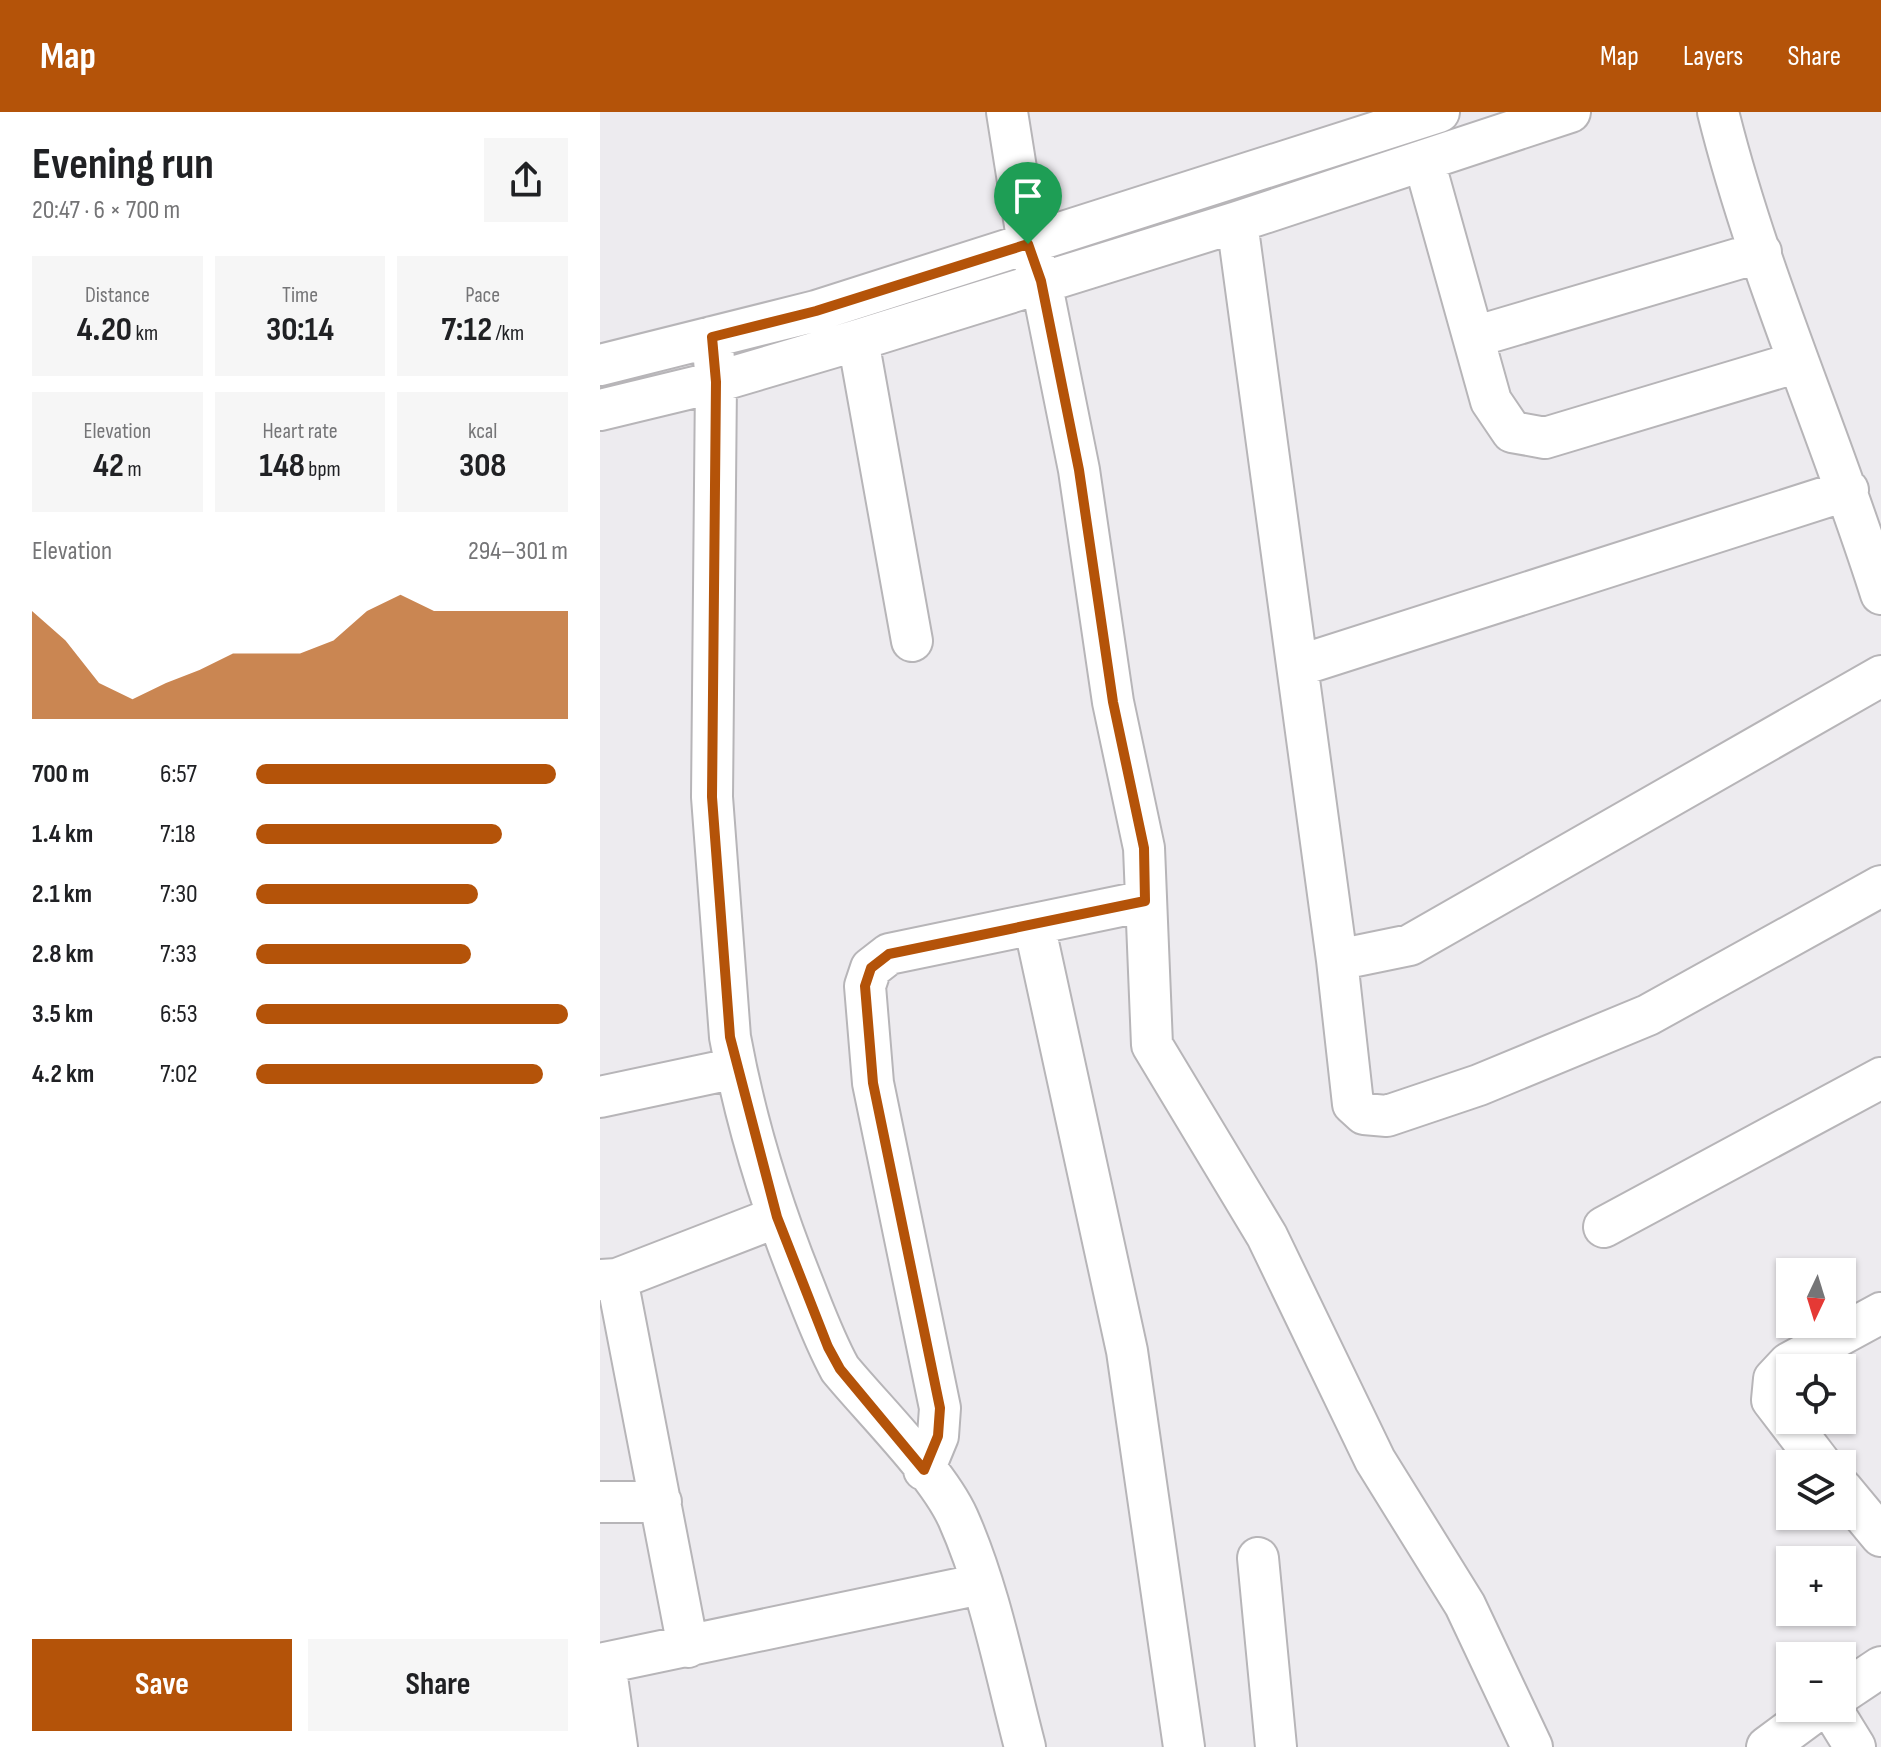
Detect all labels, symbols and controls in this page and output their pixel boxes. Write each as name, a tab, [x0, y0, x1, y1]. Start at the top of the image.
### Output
text: Map	[40, 34, 96, 79]
text: Map	[1600, 40, 1639, 73]
text: Layers	[1683, 40, 1743, 73]
text: Share	[1787, 40, 1841, 73]
text: Evening run	[32, 138, 214, 191]
button: share	[484, 138, 568, 222]
pin	[994, 162, 1062, 244]
icon: arrive	[1006, 174, 1050, 218]
text: 20:47 · 6 × 700 m	[32, 195, 180, 226]
text: Distance	[85, 282, 150, 309]
text: Time	[282, 282, 318, 309]
text: Pace	[465, 282, 500, 309]
text: 4.20	[77, 309, 132, 350]
text: 30:14	[266, 309, 334, 350]
text: 7:12	[441, 309, 492, 350]
text: km	[132, 320, 158, 347]
text: /km	[492, 320, 524, 347]
text: Elevation	[83, 418, 151, 445]
text: Heart rate	[262, 418, 338, 445]
text: kcal	[468, 418, 497, 445]
text: 42	[93, 445, 124, 486]
text: 148	[259, 445, 305, 486]
text: 308	[459, 445, 506, 486]
text: m	[124, 456, 142, 483]
text: bpm	[305, 456, 341, 483]
text: Elevation	[32, 536, 112, 567]
text: 294–301 m	[468, 536, 568, 567]
text: 700 m	[32, 759, 89, 790]
text: 6:57	[160, 759, 197, 790]
text: 1.4 km	[32, 819, 93, 850]
text: 7:18	[160, 819, 196, 850]
text: 2.1 km	[32, 879, 92, 910]
text: 7:30	[160, 879, 198, 910]
text: 2.8 km	[32, 939, 94, 970]
text: 7:33	[160, 939, 197, 970]
text: 3.5 km	[32, 999, 93, 1030]
text: 6:53	[160, 999, 198, 1030]
text: 4.2 km	[32, 1059, 94, 1090]
text: 7:02	[160, 1059, 197, 1090]
north arrow	[1776, 1258, 1856, 1338]
map controls	[1776, 1258, 1856, 1722]
button: locate	[1776, 1354, 1856, 1434]
button: layers	[1776, 1450, 1856, 1530]
button: +	[1776, 1546, 1856, 1626]
button: Save	[32, 1639, 292, 1731]
button: Share	[308, 1639, 568, 1731]
button: −	[1776, 1642, 1856, 1722]

